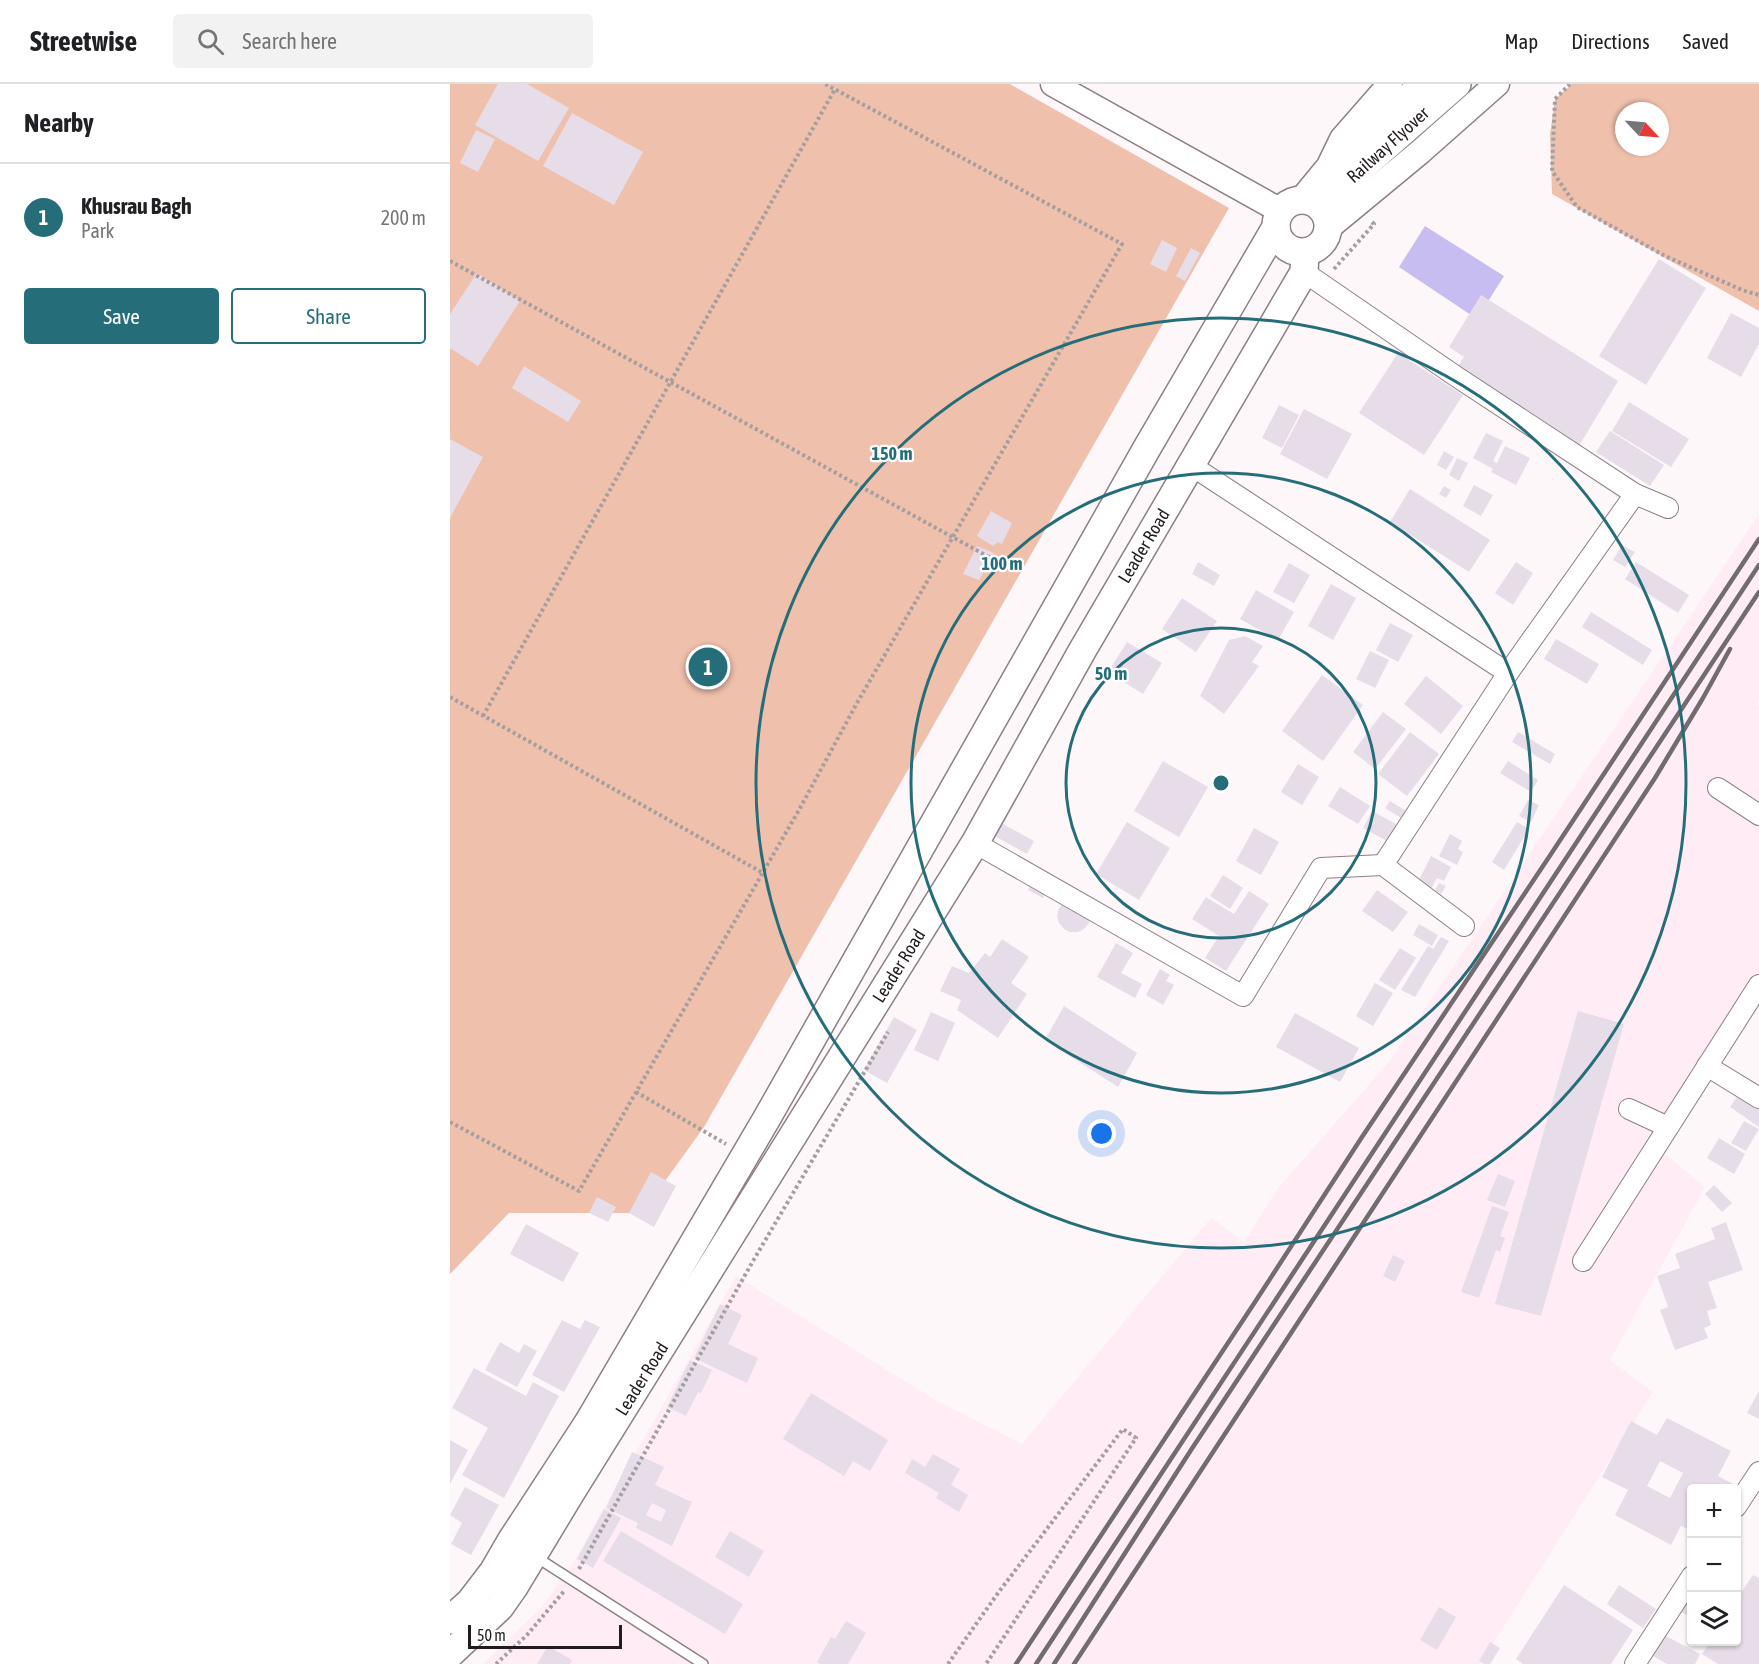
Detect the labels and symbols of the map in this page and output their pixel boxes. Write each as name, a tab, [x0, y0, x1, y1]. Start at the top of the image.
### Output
street label: Railway Flyover	[1342, 102, 1433, 187]
north arrow	[1615, 102, 1669, 156]
text: 150 m	[872, 443, 912, 464]
street label: Leader Road	[1113, 505, 1174, 586]
text: 100 m	[982, 553, 1022, 574]
pin: 1	[688, 644, 728, 690]
text: 50 m	[1095, 663, 1127, 684]
centre of rings	[1211, 773, 1231, 793]
street label: Leader Road	[868, 925, 929, 1006]
your location	[1087, 1119, 1116, 1148]
street label: Leader Road	[611, 1338, 672, 1419]
scale bar	[468, 1622, 622, 1650]

